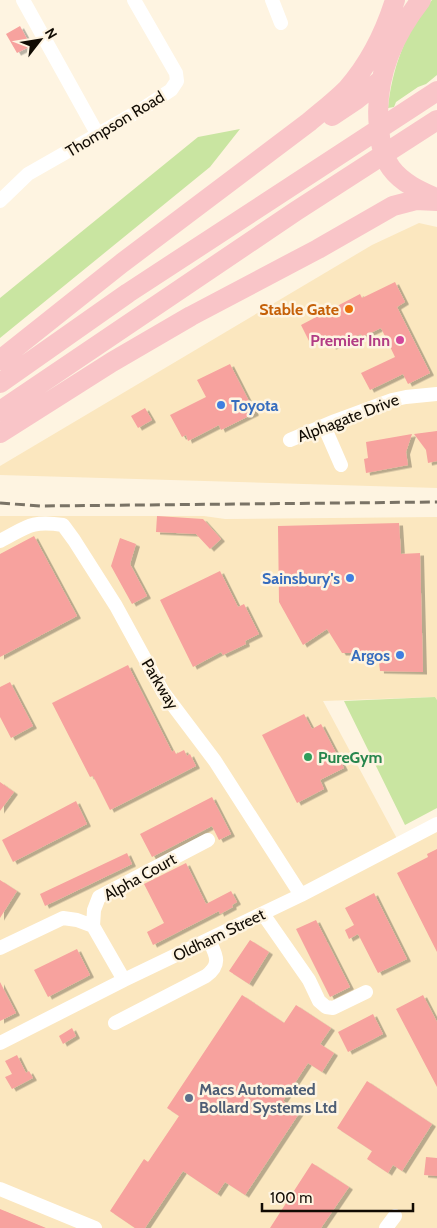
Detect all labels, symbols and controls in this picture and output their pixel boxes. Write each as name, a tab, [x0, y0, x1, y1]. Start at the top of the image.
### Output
north arrow	[15, 15, 65, 65]
text: N	[41, 24, 61, 42]
street label: Thompson Road	[62, 87, 168, 161]
place label: Stable Gate	[259, 300, 339, 319]
marker: Stable Gate	[343, 303, 355, 315]
place label: Premier Inn	[310, 331, 390, 350]
marker: Premier Inn	[394, 334, 406, 346]
street label: Alphagate Drive	[295, 390, 401, 446]
place label: Toyota	[231, 396, 279, 415]
marker: Toyota	[215, 399, 227, 411]
place label: Sainsbury's	[262, 569, 340, 588]
marker: Sainsbury's	[344, 572, 356, 584]
place label: Argos	[351, 646, 390, 665]
marker: Argos	[394, 649, 406, 661]
street label: Parkway	[137, 655, 183, 713]
place label: PureGym	[318, 748, 383, 767]
marker: PureGym	[302, 751, 314, 763]
street label: Alpha Court	[101, 849, 180, 905]
street label: Oldham Street	[170, 904, 269, 965]
place label: Macs Automated Bollard Systems Ltd	[199, 1080, 337, 1117]
marker: Macs Automated Bollard Systems Ltd	[183, 1092, 195, 1104]
scale bar	[262, 1180, 413, 1212]
text: 100 m	[270, 1189, 312, 1207]

